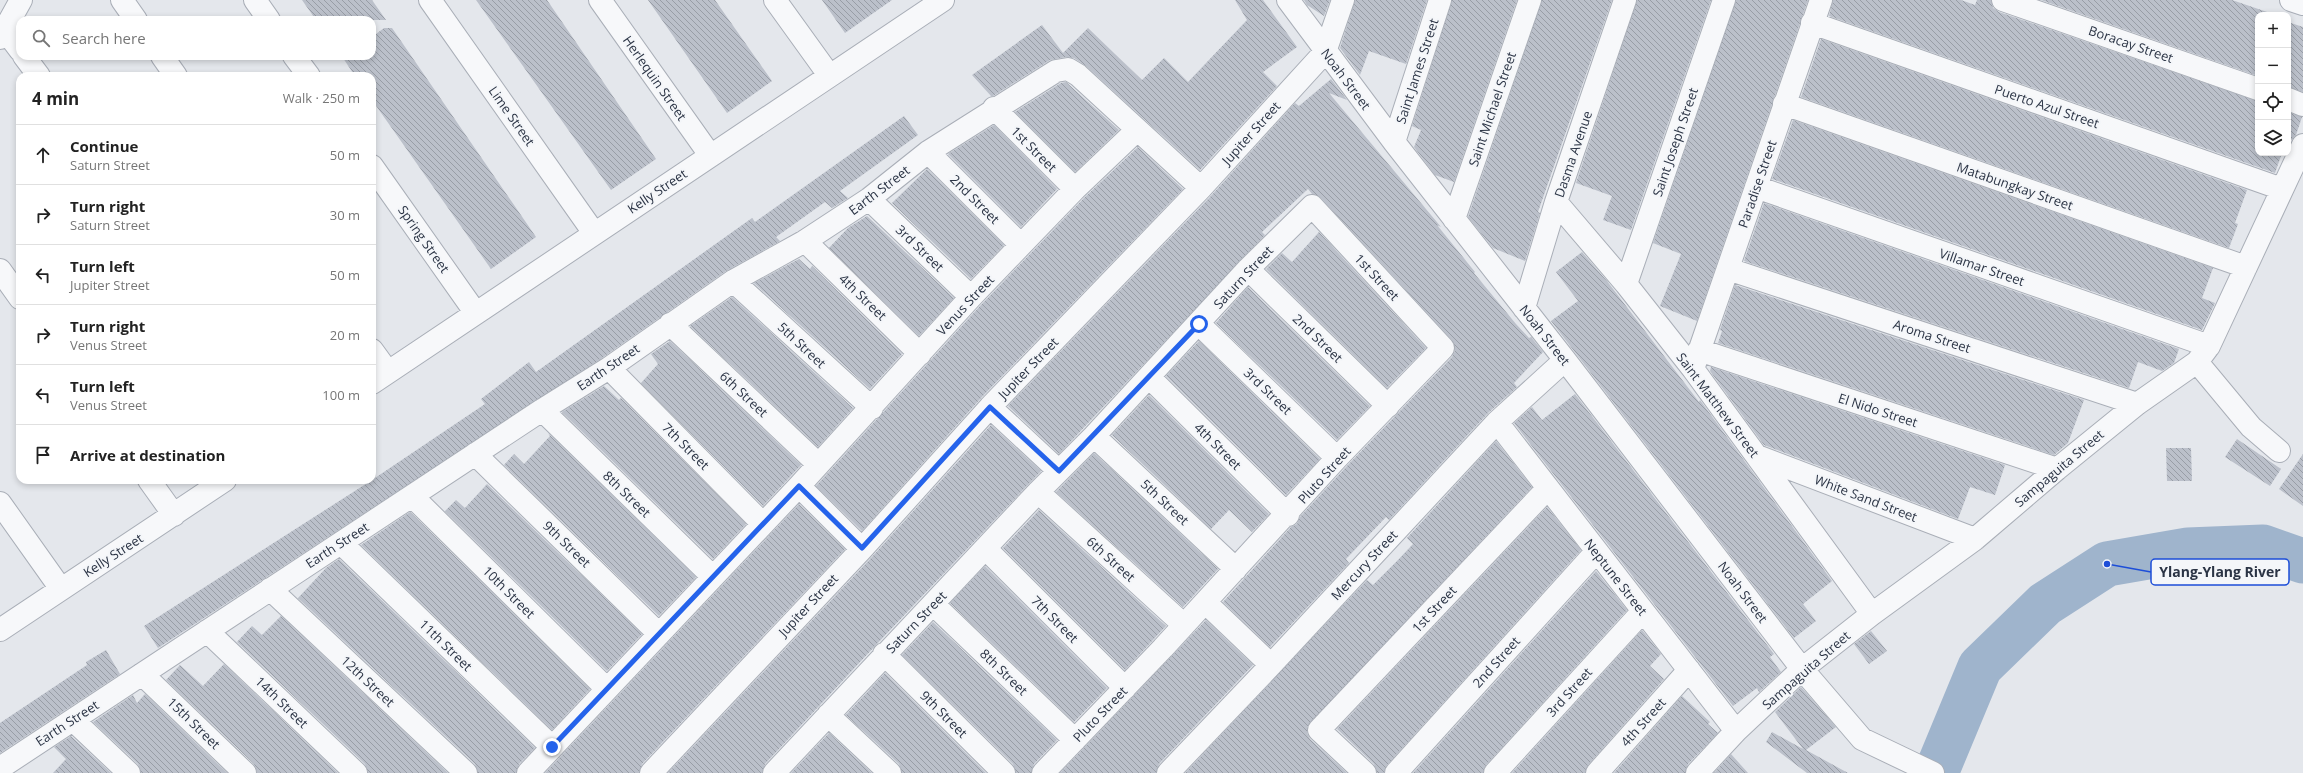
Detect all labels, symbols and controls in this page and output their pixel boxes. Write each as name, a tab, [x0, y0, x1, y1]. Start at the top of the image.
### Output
map controls	[2255, 12, 2291, 156]
button: +	[2255, 12, 2291, 48]
search box	[16, 16, 376, 60]
street label: Saint James Street	[1392, 16, 1443, 126]
street label: Boracay Street	[2086, 21, 2176, 67]
icon: search	[30, 27, 52, 49]
text: Search here	[62, 28, 146, 48]
street label: Herlequin Street	[619, 32, 691, 124]
street label: Noah Street	[1317, 45, 1375, 114]
button: −	[2255, 48, 2291, 84]
street label: Saint Michael Street	[1464, 49, 1520, 169]
street label: Puerto Azul Street	[1992, 80, 2102, 132]
street label: Lime Street	[485, 83, 539, 150]
button: locate	[2255, 84, 2291, 120]
street label: Saint Joseph Street	[1648, 85, 1702, 199]
text: 4 min	[32, 87, 79, 110]
text: Walk · 250 m	[283, 89, 360, 107]
street label: Jupiter Street	[1216, 97, 1285, 170]
street label: Dasma Avenue	[1550, 108, 1596, 200]
button: layers	[2255, 120, 2291, 156]
street label: 1st Street	[1007, 122, 1061, 176]
text: Continue	[70, 136, 138, 156]
street label: Paradise Street	[1734, 137, 1781, 230]
icon: ahead	[32, 144, 54, 166]
text: 50 m	[330, 146, 360, 164]
text: Saturn Street	[70, 156, 150, 174]
street label: Matabungkay Street	[1954, 158, 2076, 214]
street label: Earth Street	[845, 161, 913, 219]
street label: Kelly Street	[624, 164, 691, 217]
street label: 2nd Street	[946, 170, 1004, 228]
text: Turn right	[70, 196, 145, 216]
street label: Spring Street	[394, 202, 454, 277]
icon: right	[32, 204, 54, 226]
text: 30 m	[330, 206, 360, 224]
text: Saturn Street	[70, 216, 150, 234]
street label: 3rd Street	[892, 221, 948, 276]
street label: Saturn Street	[1209, 241, 1277, 312]
street label: Villamar Street	[1937, 244, 2027, 290]
street label: 1st Street	[1351, 250, 1404, 305]
text: Turn left	[70, 256, 135, 276]
icon: left	[32, 264, 54, 286]
text: 50 m	[330, 266, 360, 284]
street label: 4th Street	[835, 270, 891, 324]
street label: Venus Street	[932, 270, 998, 339]
text: Jupiter Street	[70, 276, 150, 294]
street label: Noah Street	[1516, 301, 1575, 369]
street label: 2nd Street	[1289, 310, 1347, 367]
route start	[1190, 315, 1208, 333]
street label: Aroma Street	[1891, 315, 1973, 357]
text: Turn right	[70, 316, 145, 336]
street label: 5th Street	[774, 318, 830, 372]
icon: right	[32, 324, 54, 346]
text: 20 m	[330, 326, 360, 344]
street label: Jupiter Street	[992, 333, 1062, 404]
text: Venus Street	[70, 336, 147, 354]
street label: Earth Street	[573, 339, 643, 395]
street label: Saint Matthew Street	[1673, 349, 1764, 461]
street label: 3rd Street	[1240, 364, 1296, 419]
street label: 6th Street	[716, 367, 772, 421]
text: Turn left	[70, 376, 135, 396]
icon: left	[32, 384, 54, 406]
text: 100 m	[322, 386, 360, 404]
street label: El Nido Street	[1836, 389, 1920, 431]
text: Venus Street	[70, 396, 147, 414]
street label: 7th Street	[659, 419, 714, 474]
street label: 4th Street	[1191, 419, 1246, 474]
street label: Sampaguita Street	[2011, 425, 2108, 511]
street label: Pluto Street	[1293, 442, 1355, 507]
icon: arrive	[32, 444, 54, 466]
text: Arrive at destination	[70, 445, 225, 465]
street label: 8th Street	[599, 467, 655, 521]
street label: White Sand Street	[1812, 470, 1920, 526]
street label: 5th Street	[1137, 475, 1193, 529]
street label: 9th Street	[539, 517, 595, 571]
street label: Earth Street	[302, 518, 372, 572]
street label: Mercury Street	[1327, 526, 1402, 604]
street label: Kelly Street	[80, 529, 147, 581]
street label: 6th Street	[1083, 532, 1139, 586]
street label: Neptune Street	[1580, 535, 1652, 619]
street label: Noah Street	[1714, 558, 1772, 627]
callout: Ylang-Ylang River	[2151, 559, 2289, 585]
street label: 10th Street	[479, 562, 539, 622]
text: Ylang-Ylang River	[2159, 562, 2281, 581]
street label: Jupiter Street	[773, 569, 842, 642]
street label: 1st Street	[1408, 581, 1461, 636]
street label: Saturn Street	[882, 587, 950, 657]
street label: 7th Street	[1028, 592, 1083, 647]
street label: 11th Street	[416, 615, 477, 675]
street label: Sampaguita Street	[1758, 626, 1854, 713]
street label: 2nd Street	[1468, 632, 1524, 691]
street label: 8th Street	[976, 645, 1032, 699]
street label: 12th Street	[337, 652, 399, 711]
street label: 3rd Street	[1542, 663, 1596, 720]
street label: 14th Street	[252, 672, 313, 732]
street label: Pluto Street	[1069, 682, 1131, 746]
street label: 9th Street	[917, 687, 972, 742]
street label: 15th Street	[164, 693, 225, 753]
street label: 4th Street	[1616, 694, 1670, 750]
street label: Earth Street	[32, 696, 102, 750]
route end	[543, 738, 561, 756]

